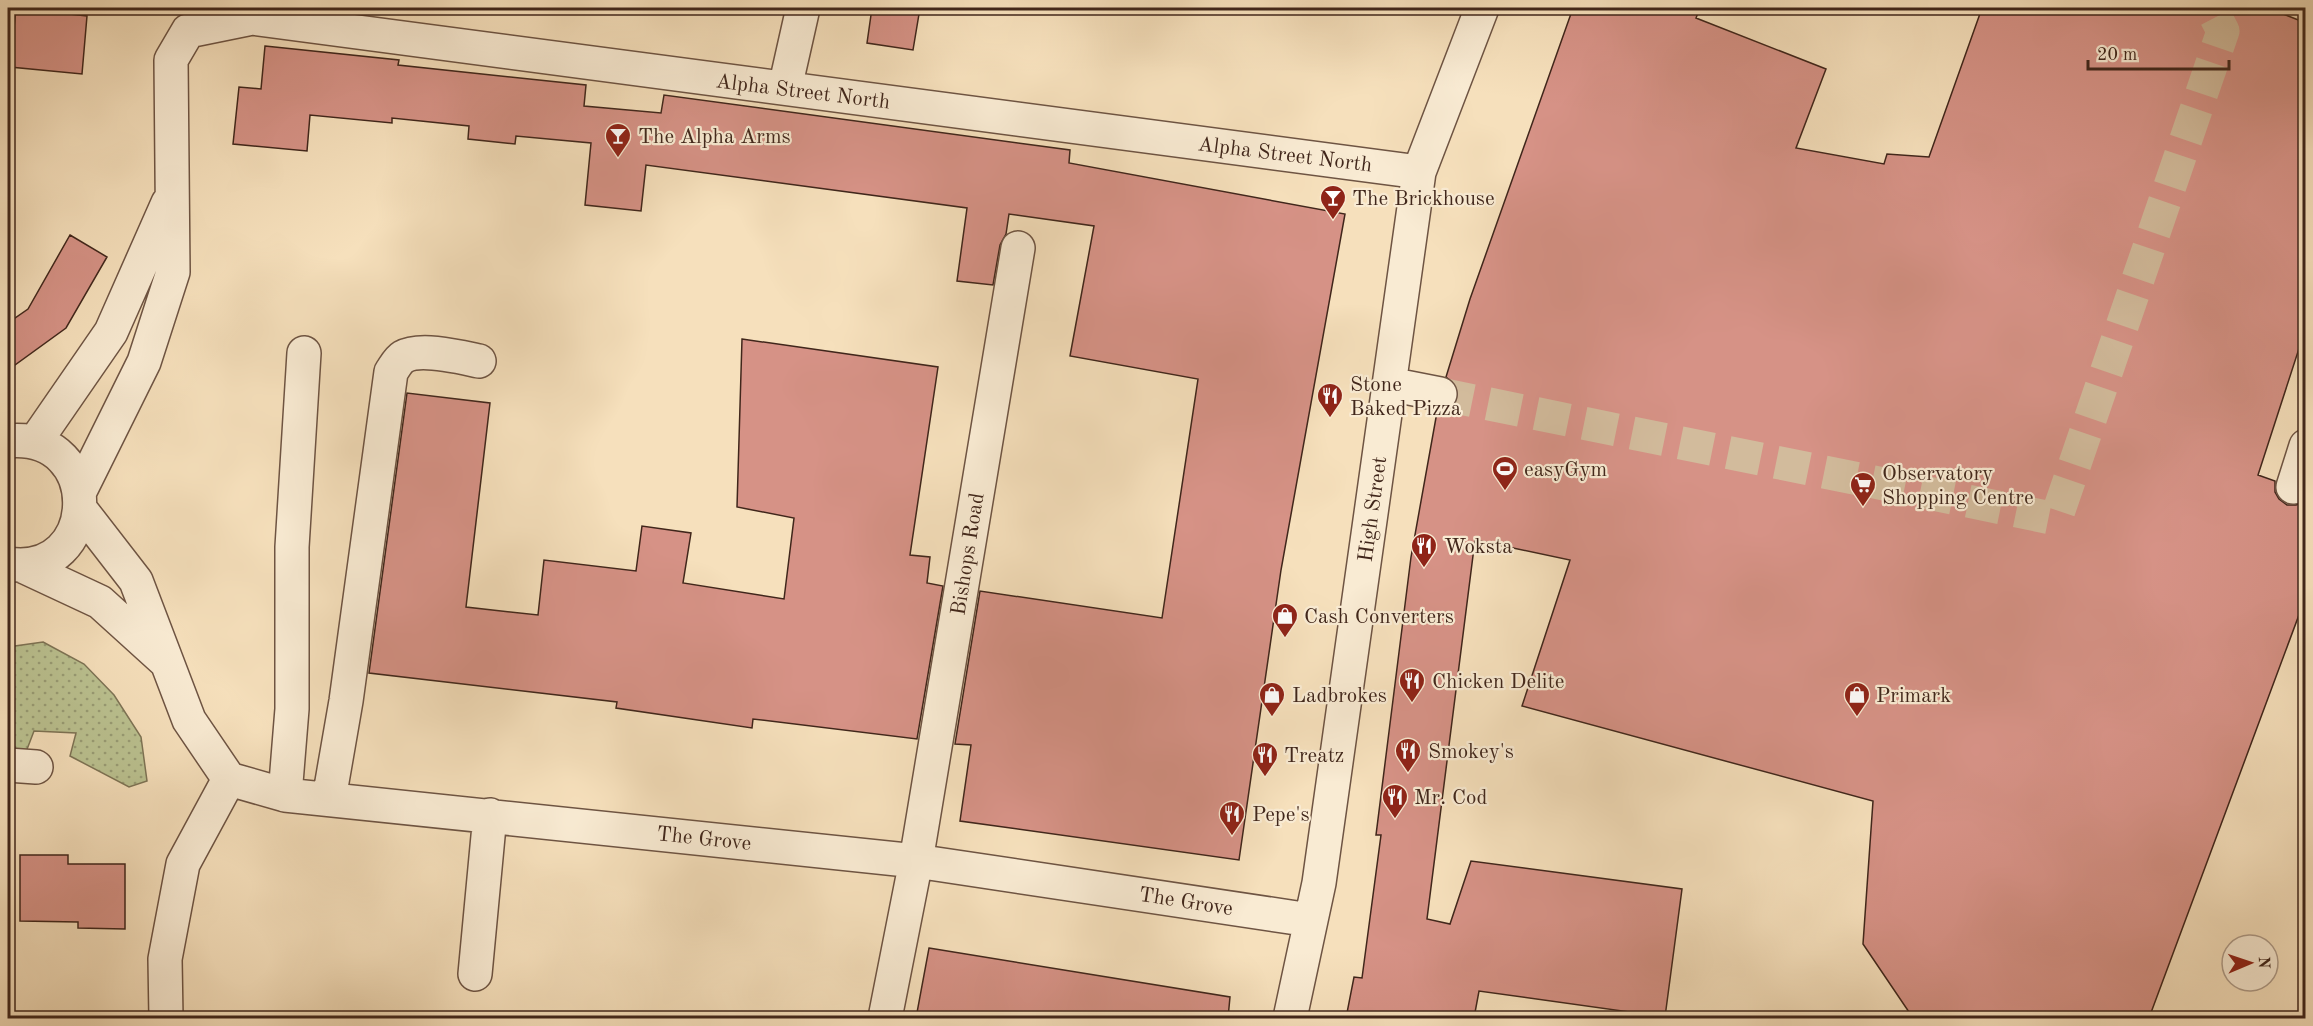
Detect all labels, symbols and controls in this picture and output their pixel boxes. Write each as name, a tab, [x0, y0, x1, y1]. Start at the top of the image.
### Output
scale bar	[2088, 33, 2229, 71]
text: 20 m	[2097, 46, 2137, 64]
street label: Alpha Street North	[714, 71, 891, 114]
bar icon: The Alpha Arms	[603, 121, 633, 159]
place label: The Alpha Arms	[638, 127, 791, 148]
street label: Alpha Street North	[1196, 134, 1373, 177]
bar icon: The Brickhouse	[1318, 183, 1348, 221]
place label: The Brickhouse	[1352, 189, 1495, 210]
place label: Stone Baked Pizza	[1350, 375, 1461, 420]
restaurant icon: Stone Baked Pizza	[1315, 381, 1345, 419]
sports icon: easyGym	[1490, 454, 1520, 492]
street label: High Street	[1356, 455, 1391, 563]
place label: easyGym	[1524, 460, 1607, 481]
place label: Observatory Shopping Centre	[1882, 464, 2034, 509]
supermarket icon: Observatory Shopping Centre	[1848, 470, 1878, 508]
street label: Bishops Road	[948, 491, 989, 617]
restaurant icon: Woksta	[1409, 531, 1439, 569]
place label: Woksta	[1444, 537, 1513, 558]
shop icon: Cash Converters	[1270, 601, 1300, 639]
place label: Cash Converters	[1304, 607, 1454, 628]
restaurant icon: Chicken Delite	[1397, 666, 1427, 704]
place label: Chicken Delite	[1432, 672, 1565, 693]
shop icon: Ladbrokes	[1257, 680, 1287, 718]
shop icon: Primark	[1842, 680, 1872, 718]
place label: Ladbrokes	[1292, 686, 1387, 707]
place label: Primark	[1876, 686, 1951, 707]
restaurant icon: Smokey's	[1393, 736, 1423, 774]
restaurant icon: Treatz	[1250, 740, 1280, 778]
place label: Smokey's	[1428, 742, 1514, 763]
place label: Treatz	[1284, 746, 1344, 767]
restaurant icon: Mr. Cod	[1380, 782, 1410, 820]
place label: Mr. Cod	[1414, 788, 1487, 809]
restaurant icon: Pepe's	[1217, 799, 1247, 837]
place label: Pepe's	[1252, 805, 1310, 826]
street label: The Grove	[655, 824, 752, 855]
street label: The Grove	[1137, 885, 1234, 920]
north arrow	[2220, 933, 2280, 993]
text: N	[2255, 956, 2271, 970]

